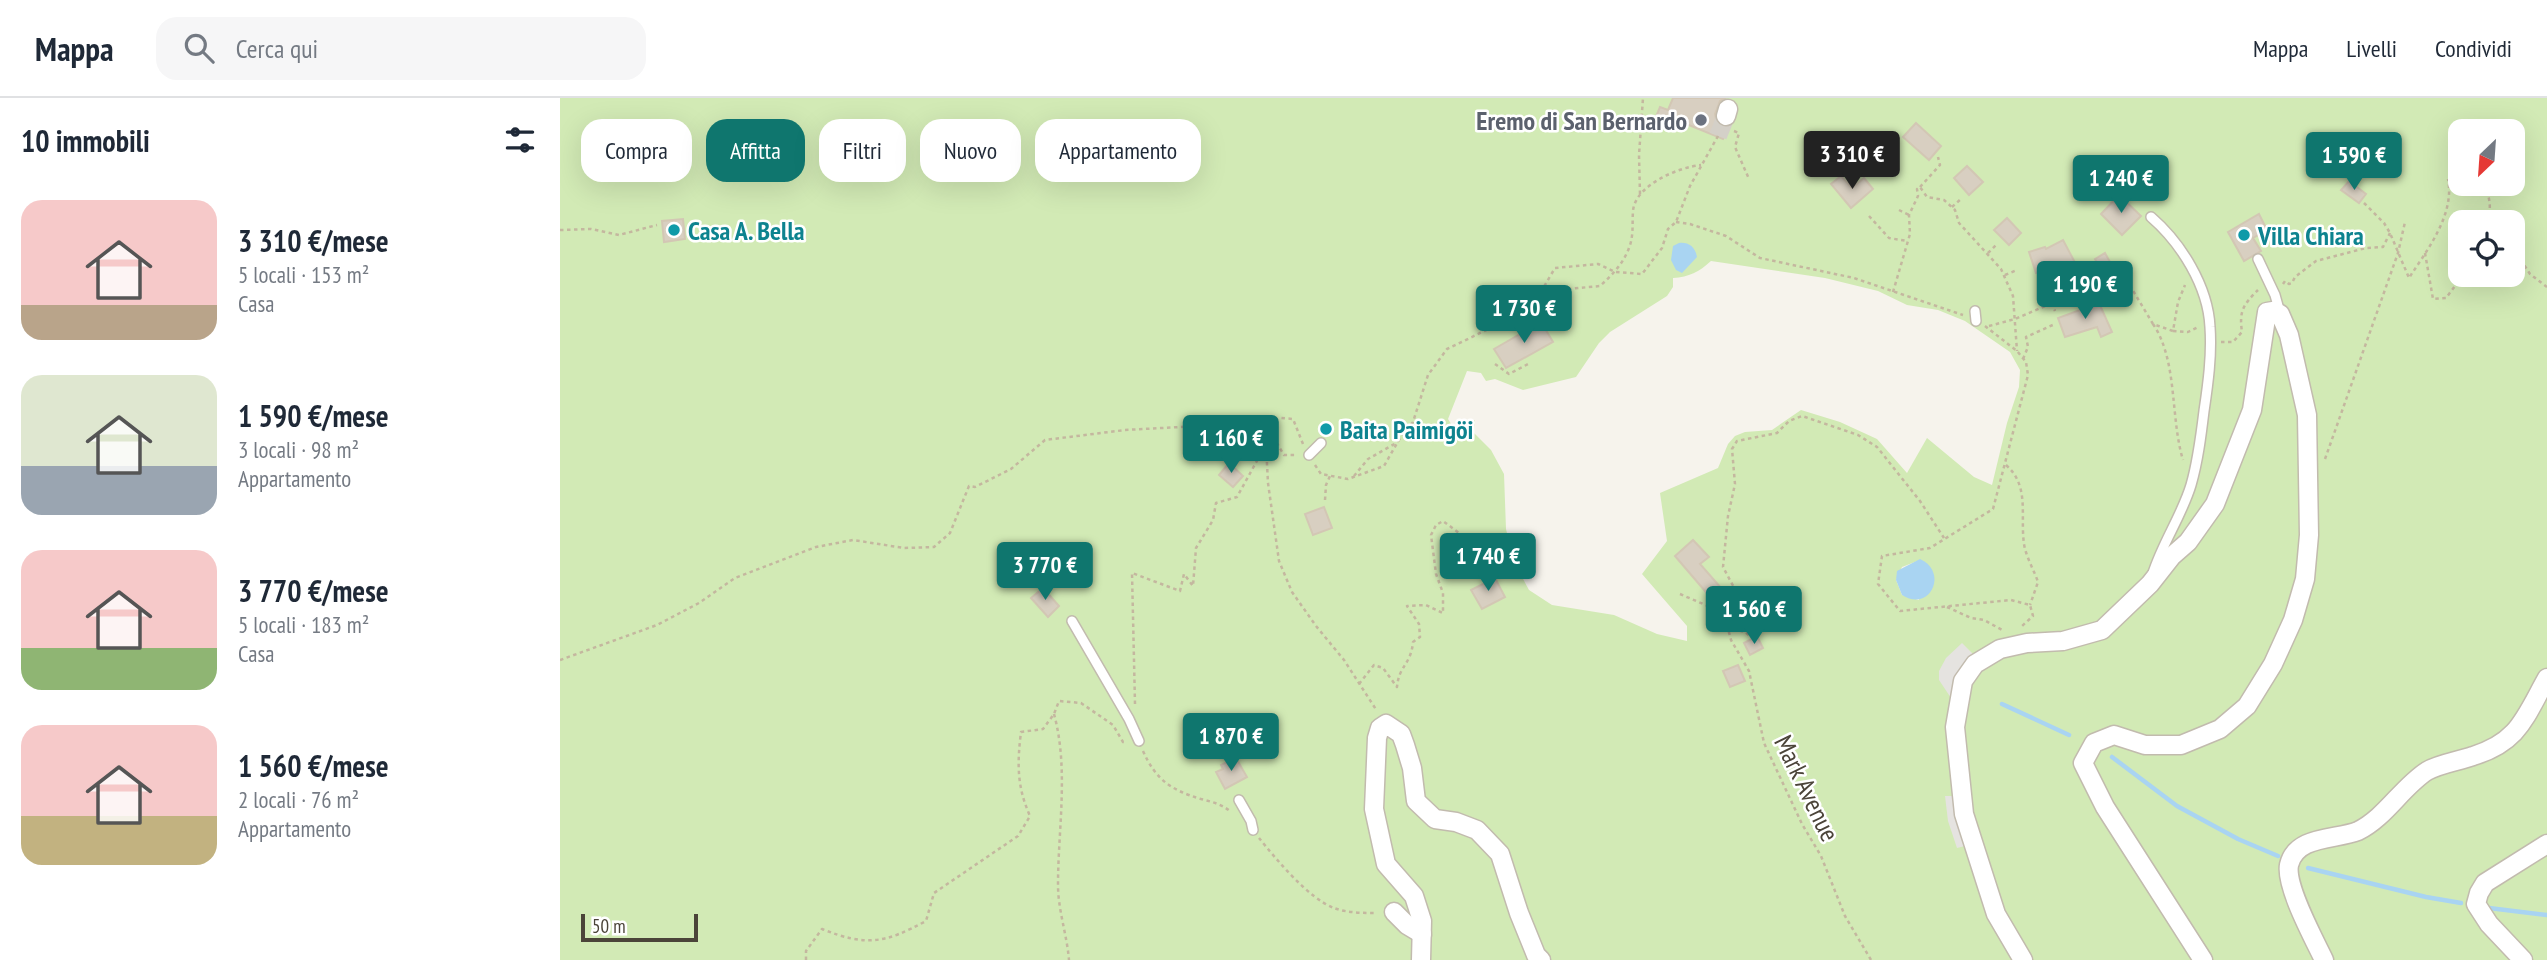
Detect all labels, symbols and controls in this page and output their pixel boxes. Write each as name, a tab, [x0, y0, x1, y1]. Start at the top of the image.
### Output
search box	[156, 17, 646, 80]
text: Mappa	[35, 27, 114, 70]
icon: search	[180, 29, 218, 67]
text: Cerca qui	[236, 32, 318, 65]
text: Mappa	[2253, 33, 2308, 64]
text: Livelli	[2346, 33, 2397, 64]
text: Condividi	[2435, 33, 2512, 64]
place label: Eremo di San Bernardo	[1476, 104, 1687, 137]
marker: Eremo di San Bernardo	[1693, 112, 1709, 128]
chip: Compra	[581, 119, 692, 182]
chip: Affitta	[706, 119, 805, 182]
chip: Filtri	[819, 119, 906, 182]
chip: Nuovo	[920, 119, 1021, 182]
chip: Appartamento	[1035, 119, 1201, 182]
north arrow	[2448, 119, 2525, 196]
map controls	[2448, 119, 2525, 287]
text: 10 immobili	[21, 121, 150, 160]
icon: filters	[501, 121, 539, 159]
pin: 3 310 €	[1787, 132, 1917, 191]
pin: 1 590 €	[2289, 132, 2419, 192]
text: 3 310 €	[1820, 139, 1884, 168]
text: 1 590 €	[2322, 140, 2386, 169]
pin: 1 240 €	[2056, 156, 2186, 215]
text: 1 240 €	[2089, 163, 2153, 192]
button: locate	[2448, 210, 2525, 287]
place label: Casa A. Bella	[688, 214, 804, 247]
place label: Villa Chiara	[2257, 219, 2364, 252]
text: 3 310 €/mese	[238, 221, 389, 260]
marker: Casa A. Bella	[666, 222, 682, 238]
marker: Villa Chiara	[2236, 227, 2252, 243]
icon: home	[77, 228, 161, 312]
text: 5 locali · 153 m²	[238, 260, 369, 289]
pin: 1 190 €	[2020, 262, 2150, 321]
text: 1 190 €	[2053, 269, 2117, 298]
pin: 1 730 €	[1459, 286, 1589, 345]
text: Casa	[238, 289, 274, 318]
text: 1 730 €	[1492, 293, 1556, 322]
text: 1 590 €/mese	[238, 396, 389, 435]
icon: home	[77, 403, 161, 487]
place label: Baita Paimigöi	[1340, 413, 1473, 446]
pin: 1 160 €	[1166, 416, 1296, 475]
marker: Baita Paimigöi	[1318, 421, 1334, 437]
text: 1 160 €	[1199, 423, 1263, 452]
text: 3 locali · 98 m²	[238, 435, 359, 464]
text: Appartamento	[238, 464, 351, 493]
pin: 1 740 €	[1423, 533, 1553, 593]
text: 1 740 €	[1456, 541, 1520, 570]
pin: 3 770 €	[980, 542, 1110, 602]
text: 3 770 €	[1013, 550, 1077, 579]
text: 3 770 €/mese	[238, 571, 389, 610]
icon: home	[77, 578, 161, 662]
pin: 1 560 €	[1689, 587, 1819, 646]
text: 1 560 €	[1722, 594, 1786, 623]
text: 5 locali · 183 m²	[238, 610, 369, 639]
text: Casa	[238, 639, 274, 668]
pin: 1 870 €	[1166, 714, 1296, 773]
text: 1 870 €	[1199, 721, 1263, 750]
street label: Mark Avenue	[1767, 729, 1847, 847]
text: 1 560 €/mese	[238, 746, 389, 785]
icon: home	[77, 753, 161, 837]
text: 2 locali · 76 m²	[238, 785, 359, 814]
text: Appartamento	[238, 814, 351, 843]
scale bar	[581, 911, 698, 943]
text: 50 m	[592, 914, 626, 938]

